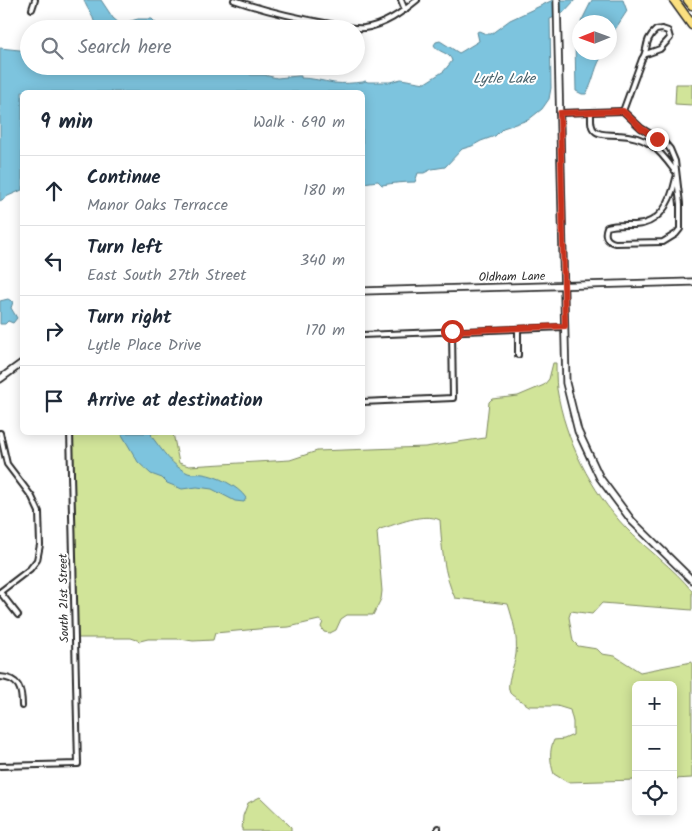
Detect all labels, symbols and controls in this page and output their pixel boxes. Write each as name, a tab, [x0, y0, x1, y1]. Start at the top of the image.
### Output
north arrow	[572, 15, 617, 60]
search box	[20, 20, 365, 75]
text: Search here	[78, 33, 172, 63]
icon: search	[38, 34, 66, 62]
water label: Lytle Lake	[473, 68, 537, 90]
text: 9 min	[40, 106, 93, 139]
text: Walk · 690 m	[253, 110, 345, 135]
route end	[646, 128, 669, 151]
text: Continue	[87, 163, 160, 193]
icon: ahead	[40, 177, 68, 205]
text: 180 m	[303, 178, 345, 203]
text: Manor Oaks Terracce	[87, 193, 228, 218]
text: Turn left	[87, 233, 162, 263]
icon: left	[40, 247, 68, 275]
text: 340 m	[300, 248, 345, 273]
text: East South 27th Street	[87, 263, 246, 288]
street label: Oldham Lane	[478, 267, 546, 287]
text: Turn right	[87, 303, 172, 333]
icon: right	[40, 317, 68, 345]
text: 170 m	[305, 318, 345, 343]
route start	[441, 320, 464, 343]
text: Lytle Place Drive	[87, 333, 201, 358]
text: Arrive at destination	[87, 386, 263, 416]
icon: arrive	[40, 387, 68, 415]
street label: South 21st Street	[54, 553, 74, 643]
map controls	[632, 681, 677, 816]
button: +	[632, 681, 677, 726]
button: −	[632, 726, 677, 771]
button: locate	[632, 771, 677, 816]

